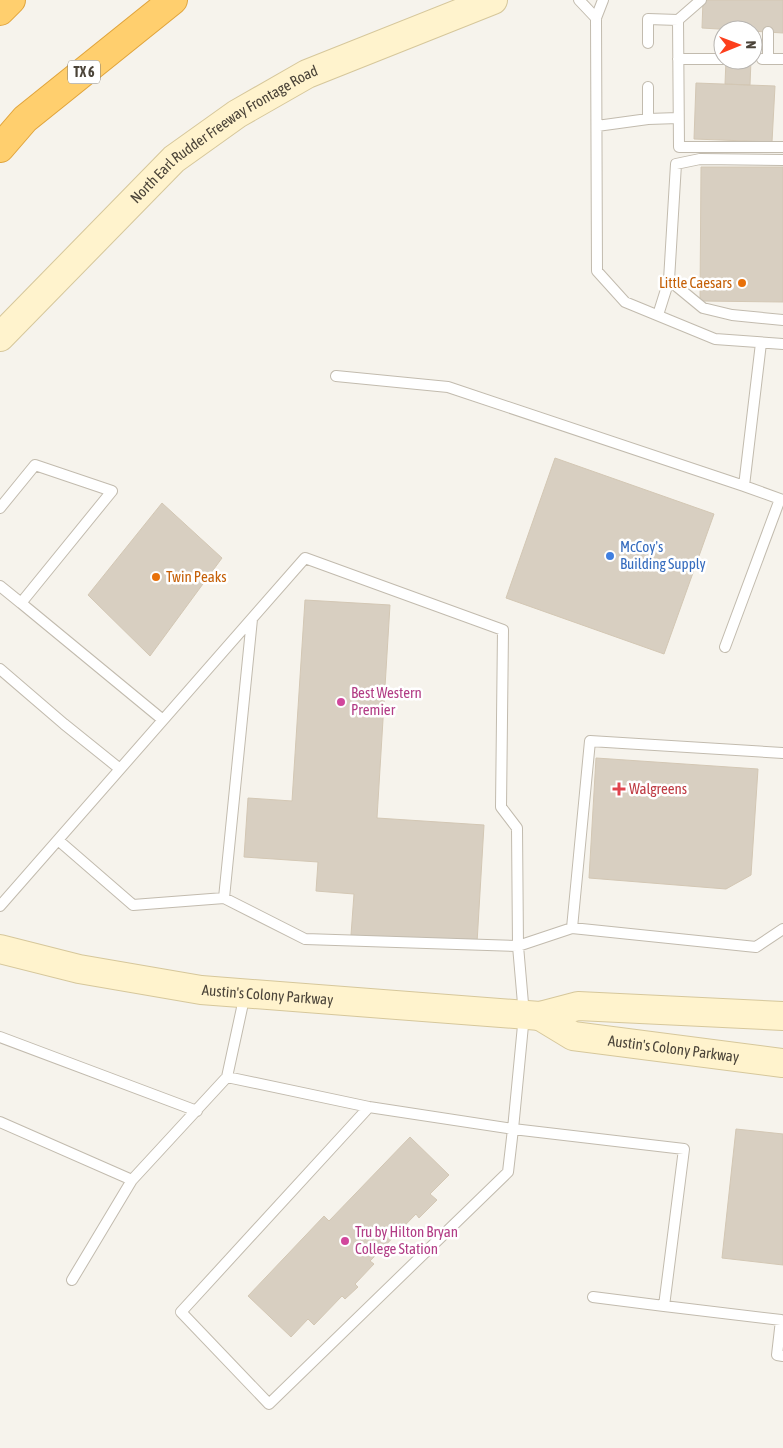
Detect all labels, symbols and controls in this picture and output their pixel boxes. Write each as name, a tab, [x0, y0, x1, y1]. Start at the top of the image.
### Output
north arrow	[713, 20, 763, 70]
text: N	[743, 41, 759, 49]
road number: TX 6	[68, 61, 100, 84]
street label: North Earl Rudder Freeway Frontage Road	[127, 62, 320, 206]
place label: Little Caesars	[659, 274, 732, 291]
marker: Little Caesars	[736, 277, 748, 289]
place label: McCoy's Building Supply	[620, 538, 706, 572]
marker: McCoy's Building Supply	[604, 550, 616, 562]
place label: Twin Peaks	[166, 568, 227, 585]
marker: Twin Peaks	[150, 571, 162, 583]
place label: Best Western Premier	[351, 684, 422, 718]
marker: Best Western Premier	[335, 696, 347, 708]
place label: Walgreens	[629, 780, 687, 797]
marker: Walgreens	[613, 783, 625, 795]
street label: Austin's Colony Parkway	[201, 981, 334, 1008]
street label: Austin's Colony Parkway	[607, 1032, 740, 1065]
place label: Tru by Hilton Bryan College Station	[355, 1223, 458, 1257]
marker: Tru by Hilton Bryan College Station	[339, 1235, 351, 1247]

